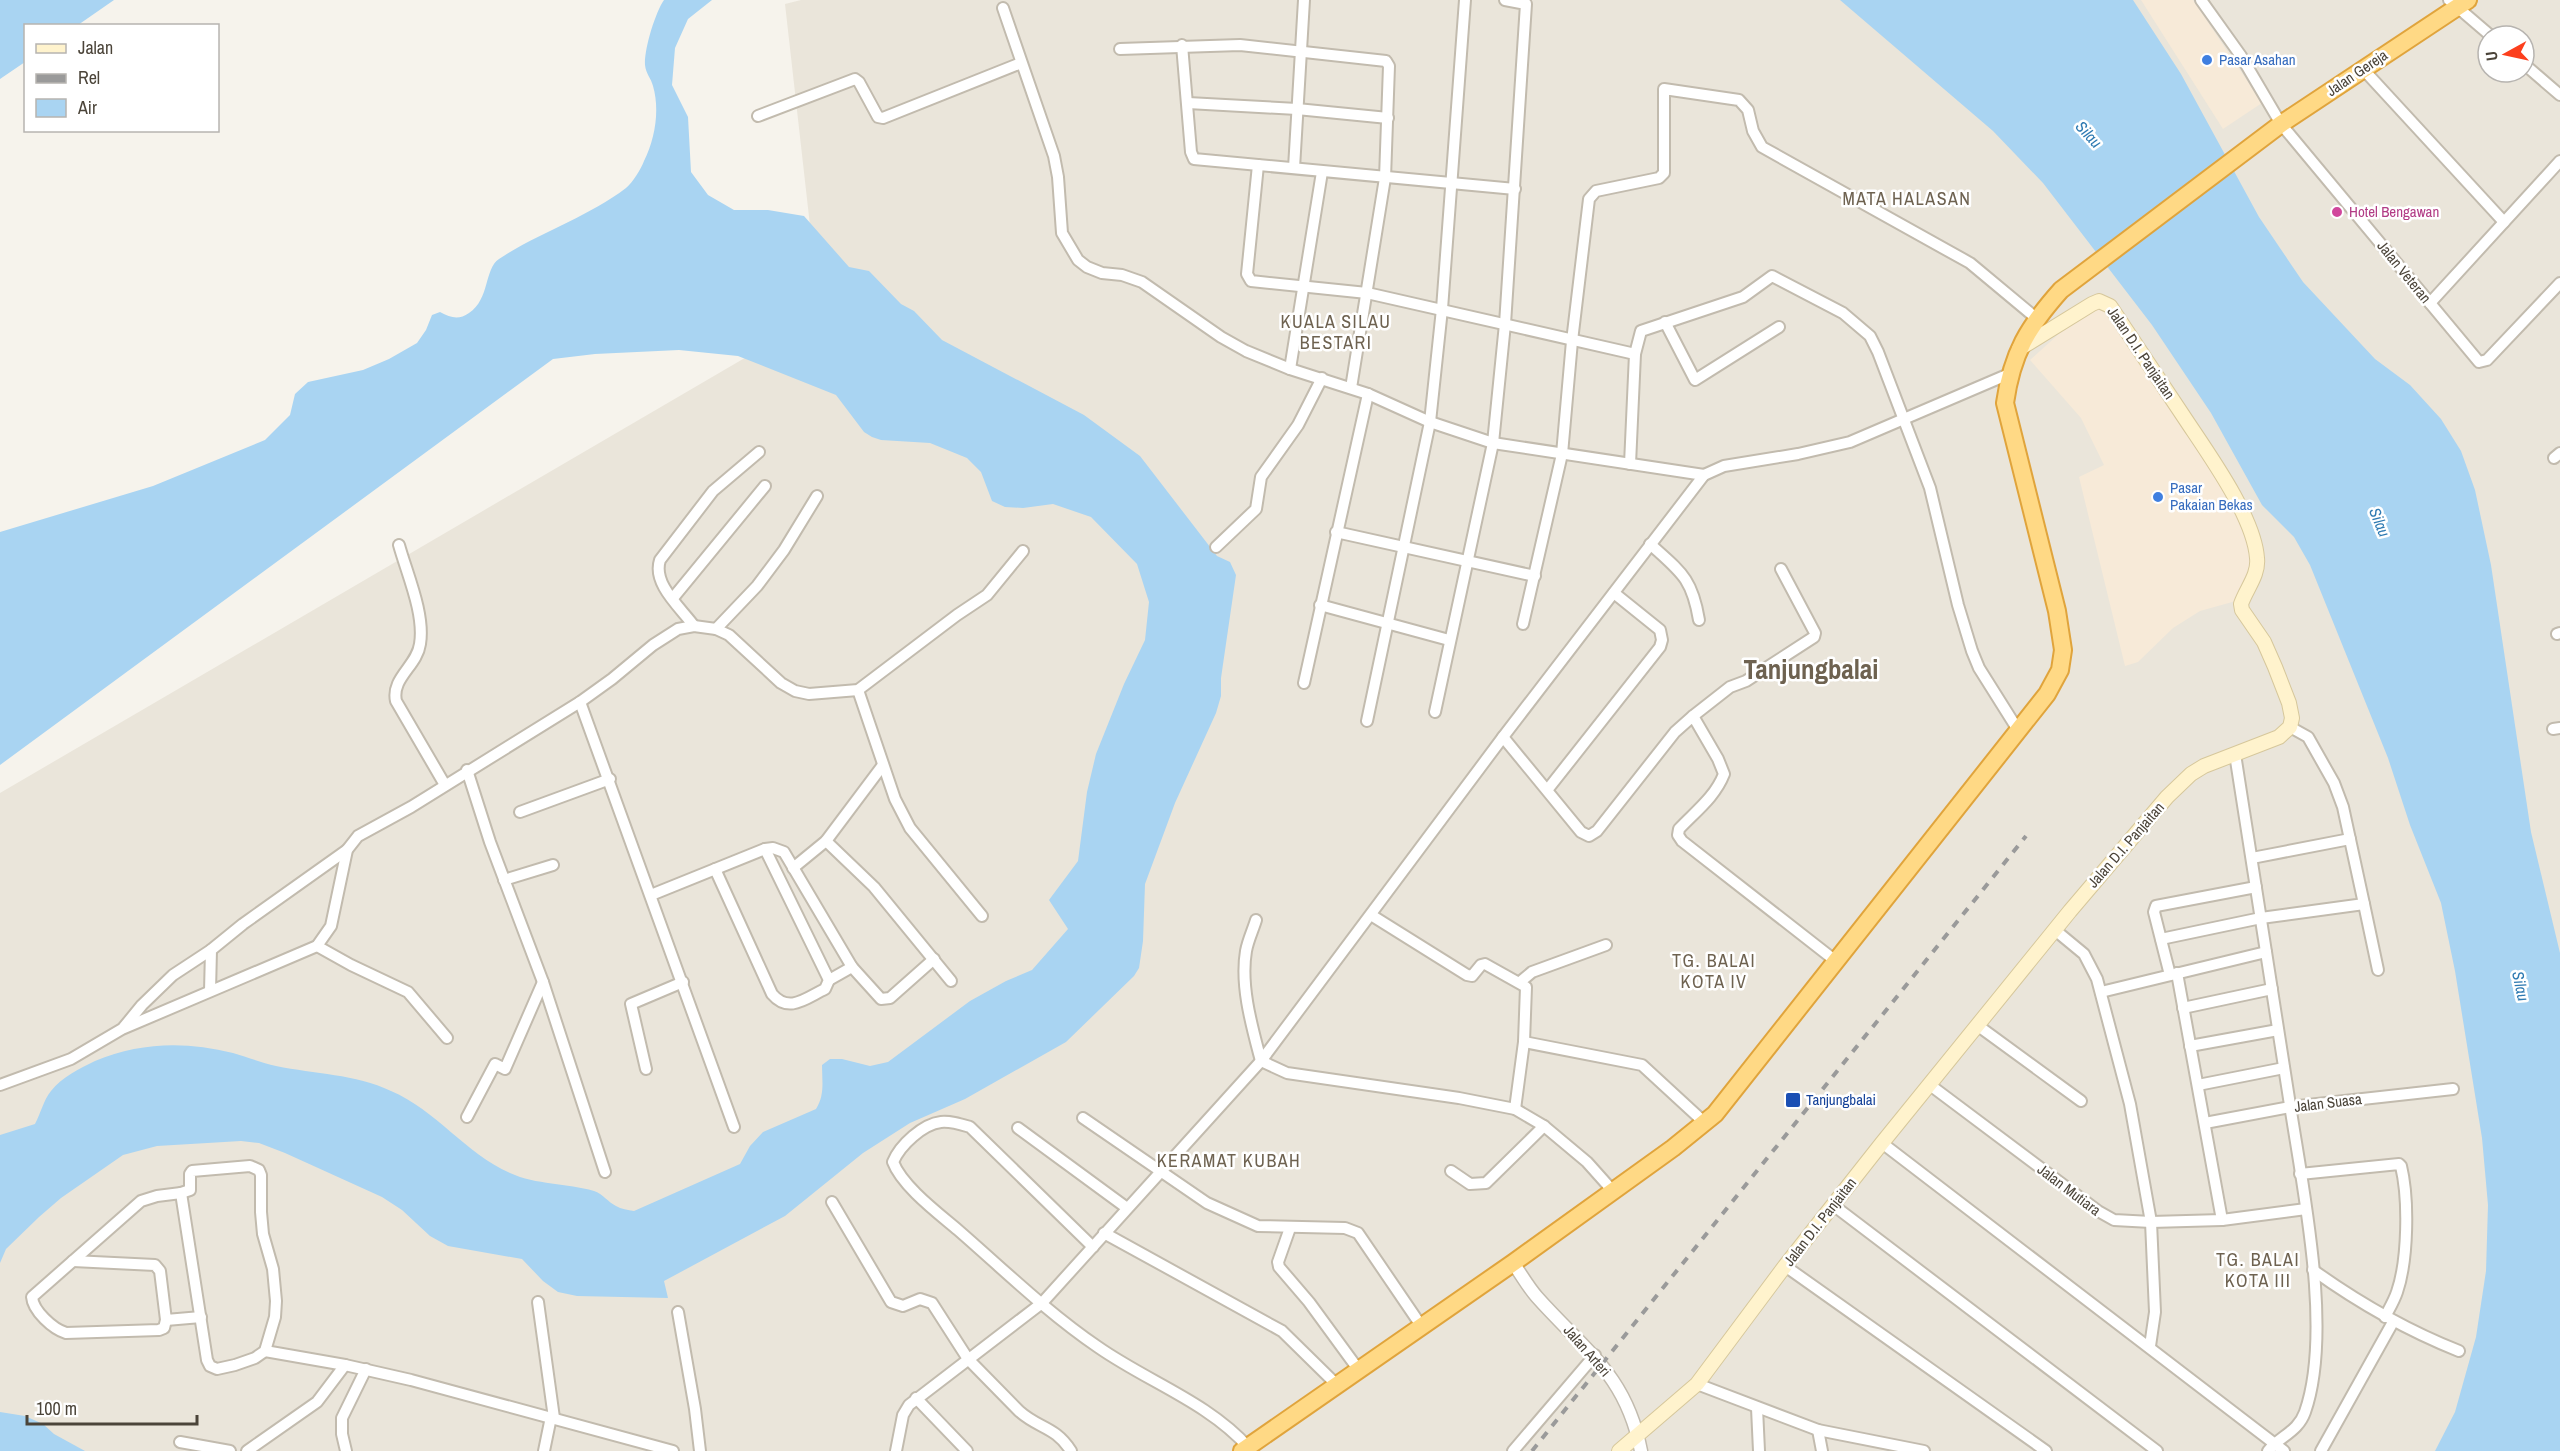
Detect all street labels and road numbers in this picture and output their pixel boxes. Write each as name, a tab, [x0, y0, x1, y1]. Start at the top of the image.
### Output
street label: Jalan Gereja	[2322, 44, 2392, 101]
street label: Jalan Veteran	[2373, 236, 2436, 308]
street label: Jalan D.I. Panjaitan	[2103, 302, 2180, 403]
street label: Jalan D.I. Panjaitan	[2082, 797, 2169, 892]
street label: Jalan Suasa	[2293, 1088, 2363, 1117]
street label: Jalan Mutiara	[2033, 1159, 2106, 1221]
street label: Jalan D.I. Panjaitan	[1778, 1173, 1861, 1270]
street label: Jalan Arteri	[1559, 1320, 1616, 1381]

